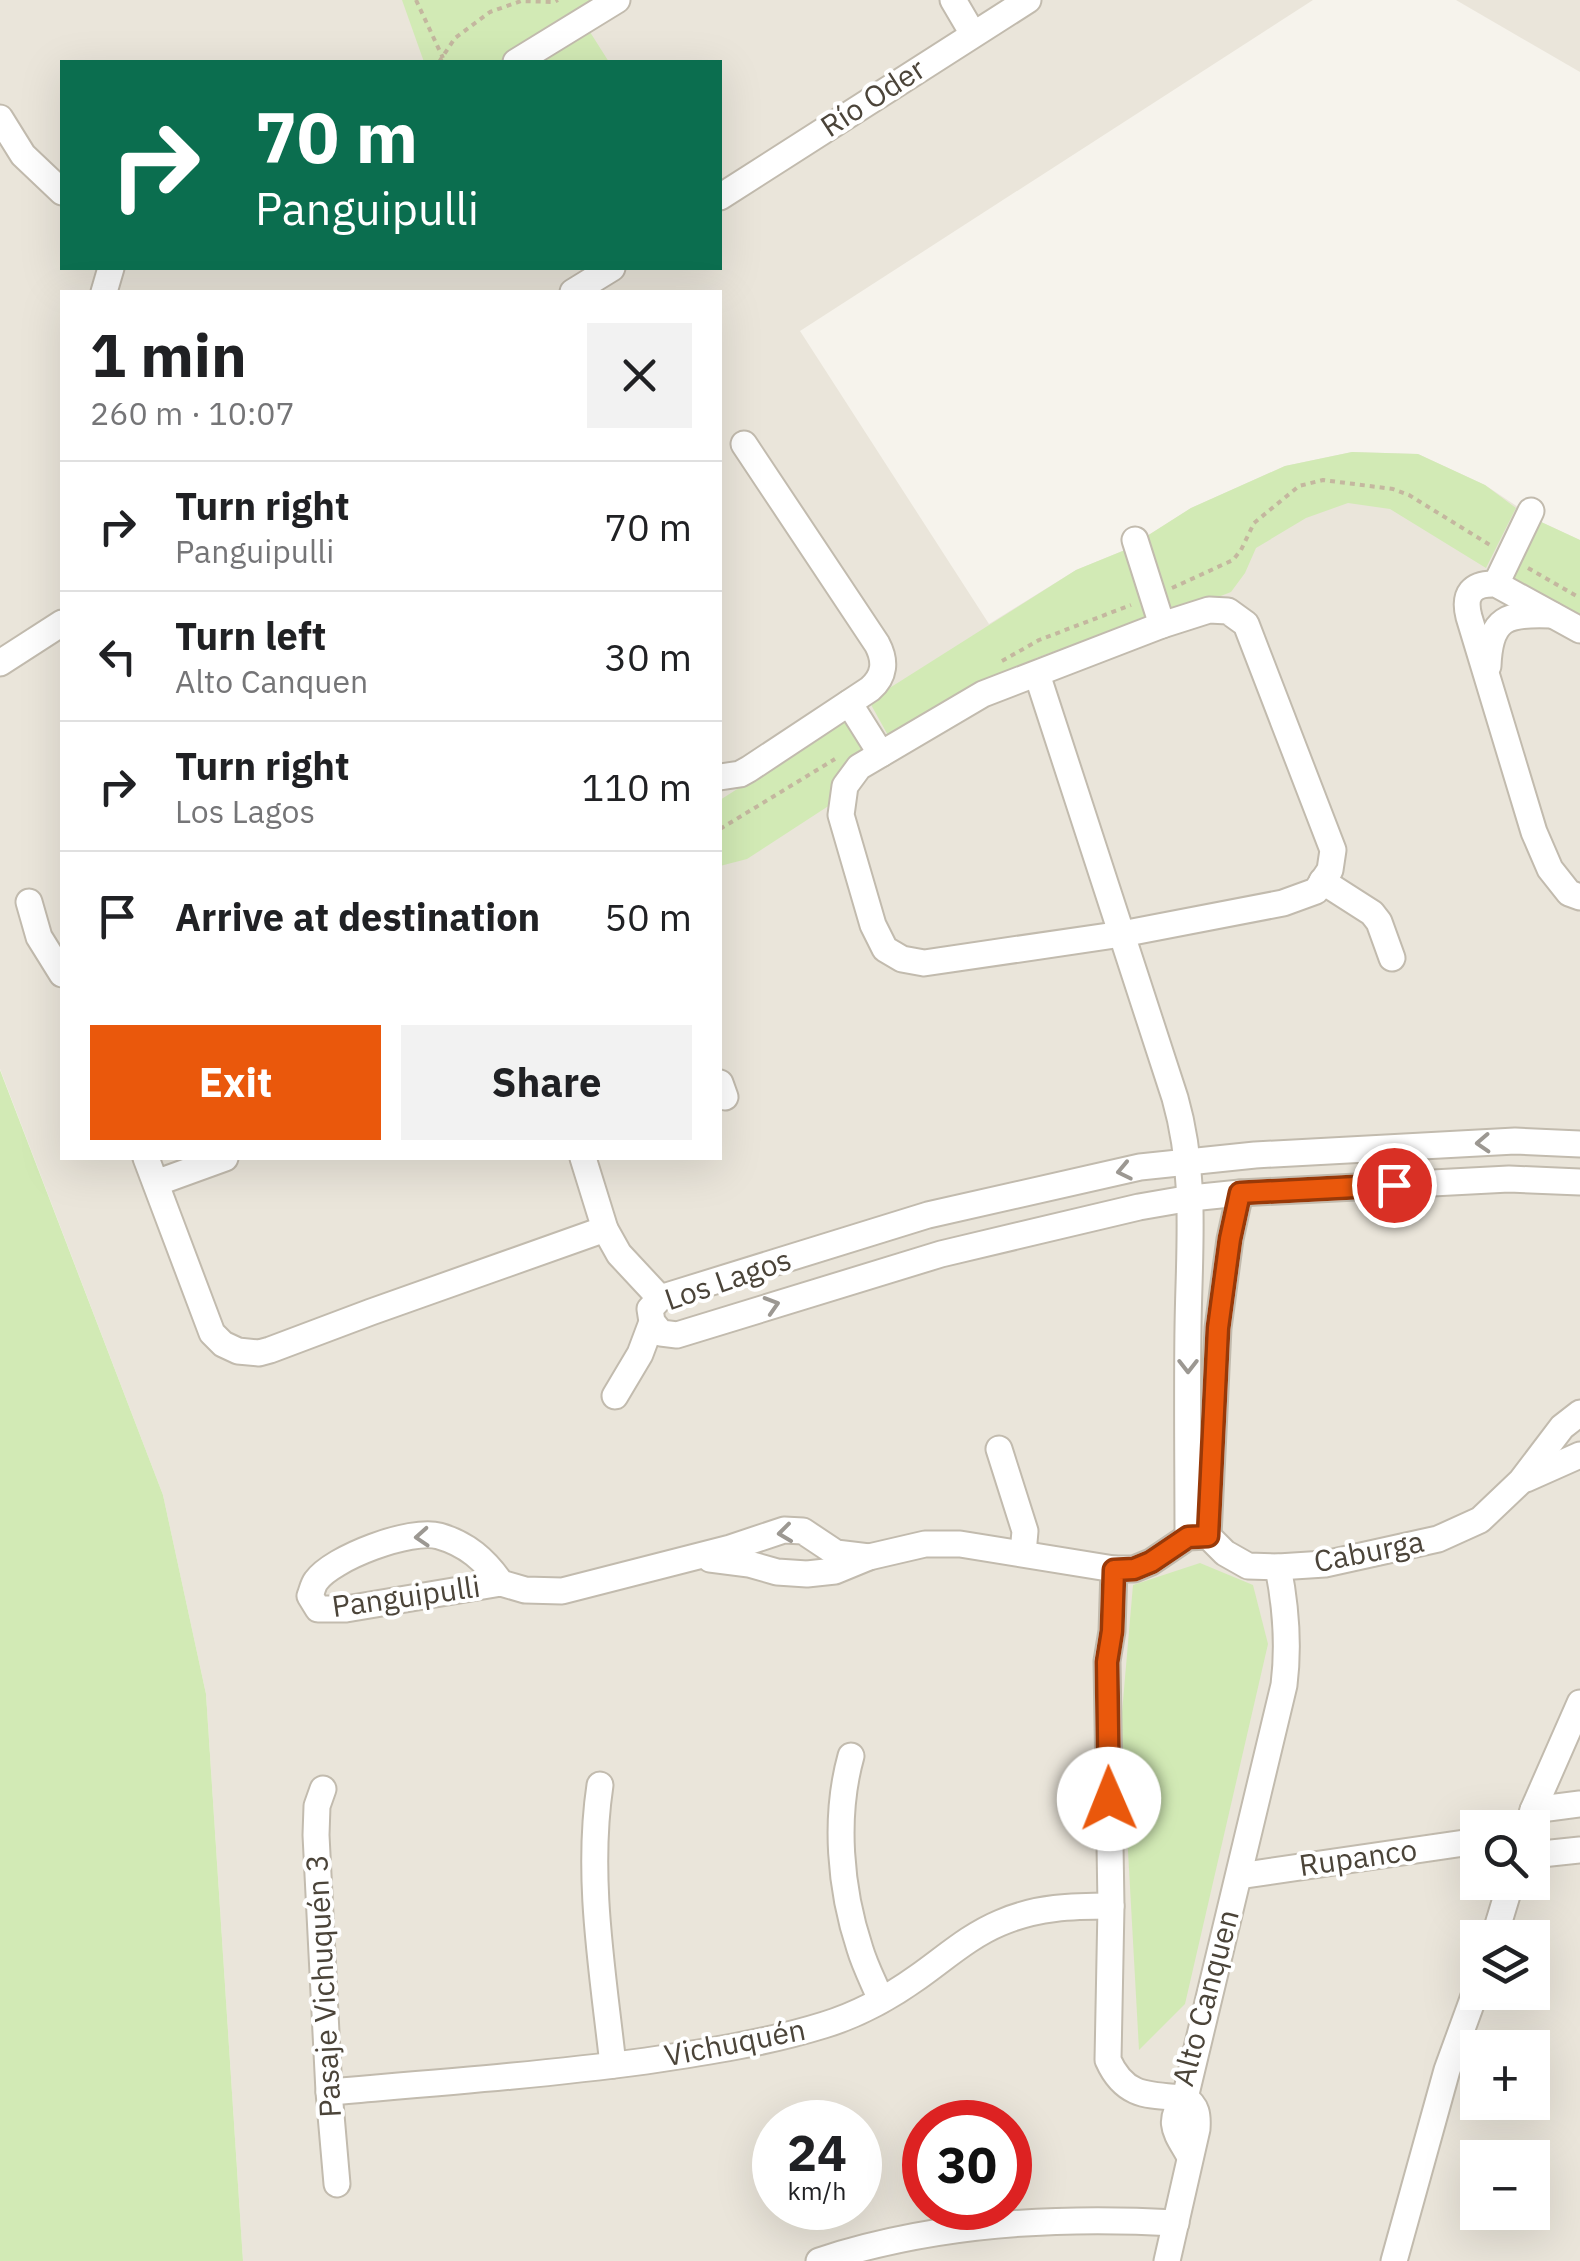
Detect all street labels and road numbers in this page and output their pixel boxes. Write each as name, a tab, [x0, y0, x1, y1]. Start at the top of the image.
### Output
street label: Río Oder	[813, 49, 932, 145]
street label: Los Lagos	[659, 1239, 796, 1318]
street label: Caburga	[1310, 1521, 1427, 1580]
street label: Panguipulli	[329, 1566, 482, 1625]
street label: Rupanco	[1296, 1829, 1419, 1884]
street label: Pasaje Vichuquén 3	[296, 1853, 349, 2119]
street label: Alto Canquen	[1162, 1905, 1247, 2090]
street label: Vichuquén	[661, 2009, 809, 2074]

